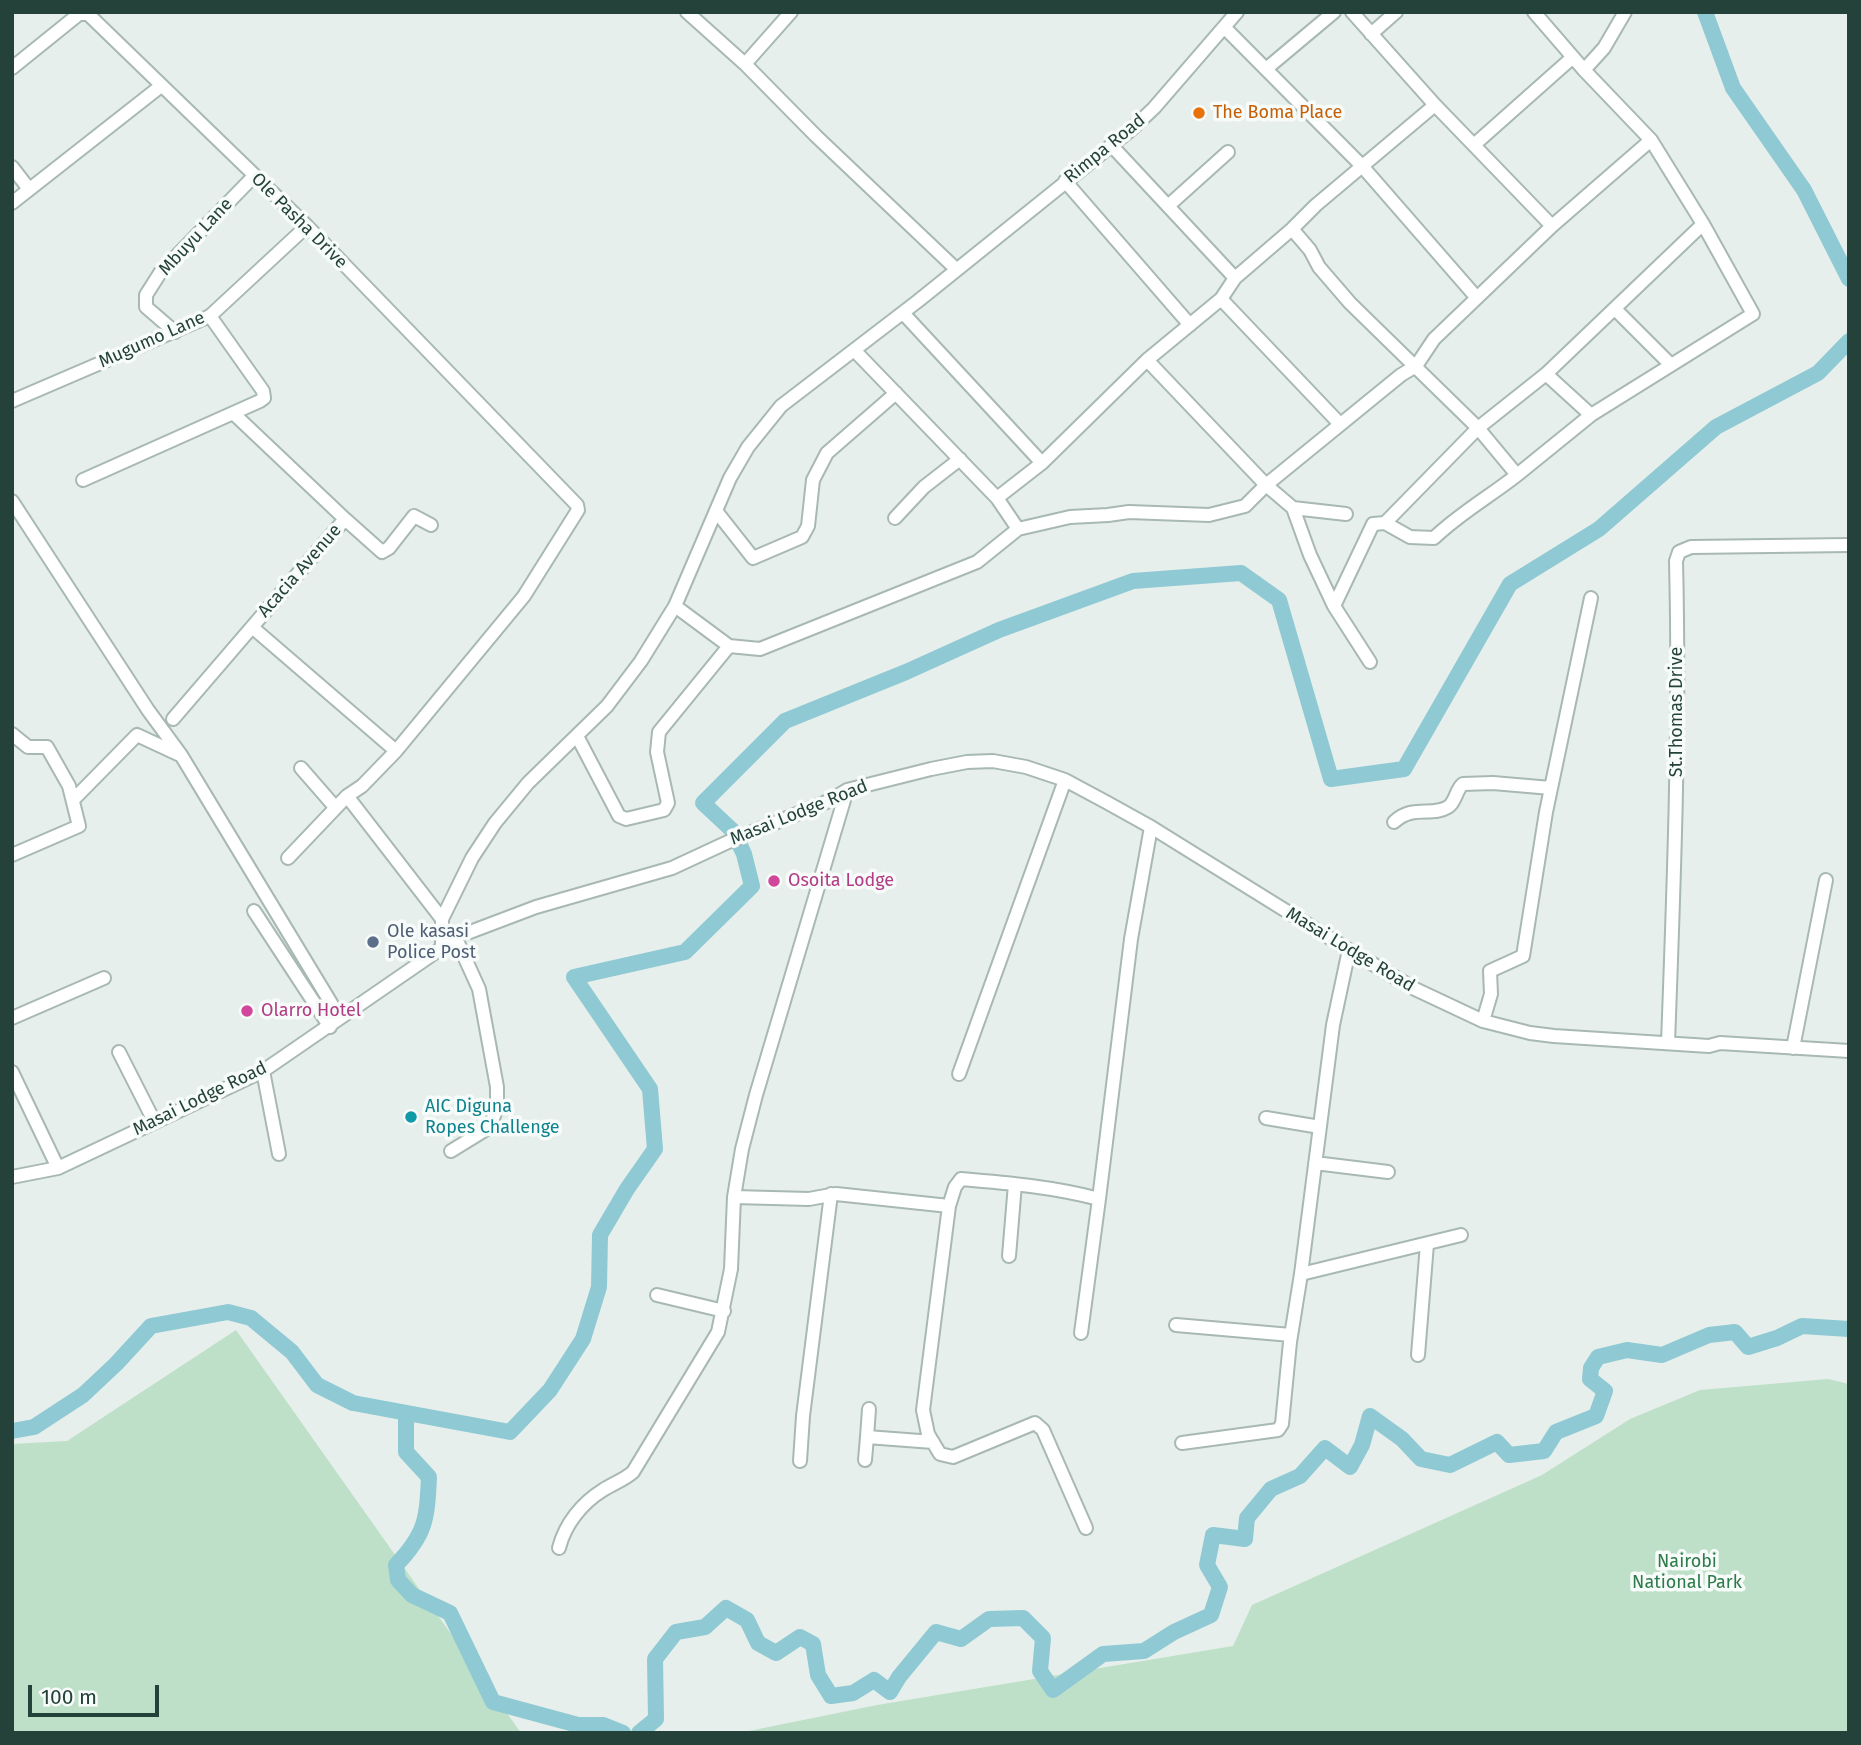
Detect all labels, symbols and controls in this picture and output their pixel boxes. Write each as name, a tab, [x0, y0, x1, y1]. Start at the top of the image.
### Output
place label: The Boma Place	[1213, 102, 1342, 124]
marker: The Boma Place	[1191, 105, 1207, 121]
street label: Rimpa Road	[1060, 110, 1150, 188]
street label: Ole Pasha Drive	[246, 168, 352, 274]
street label: Mbuyu Lane	[155, 194, 237, 280]
street label: Mugumo Lane	[96, 307, 208, 373]
street label: Acacia Avenue	[254, 520, 346, 622]
street label: St.Thomas Drive	[1666, 647, 1688, 777]
street label: Masai Lodge Road	[727, 776, 871, 850]
place label: Osoita Lodge	[788, 870, 894, 892]
marker: Osoita Lodge	[766, 873, 782, 889]
street label: Masai Lodge Road	[1282, 903, 1418, 997]
place label: Ole kasasi Police Post	[387, 921, 476, 964]
marker: Ole kasasi Police Post	[365, 934, 381, 950]
place label: Olarro Hotel	[261, 1000, 361, 1022]
marker: Olarro Hotel	[239, 1003, 255, 1019]
street label: Masai Lodge Road	[129, 1057, 271, 1141]
place label: AIC Diguna Ropes Challenge	[425, 1096, 560, 1138]
marker: AIC Diguna Ropes Challenge	[403, 1109, 419, 1125]
park label: Nairobi National Park	[1632, 1551, 1742, 1594]
scale bar	[32, 1672, 163, 1716]
text: 100 m	[41, 1684, 97, 1710]

